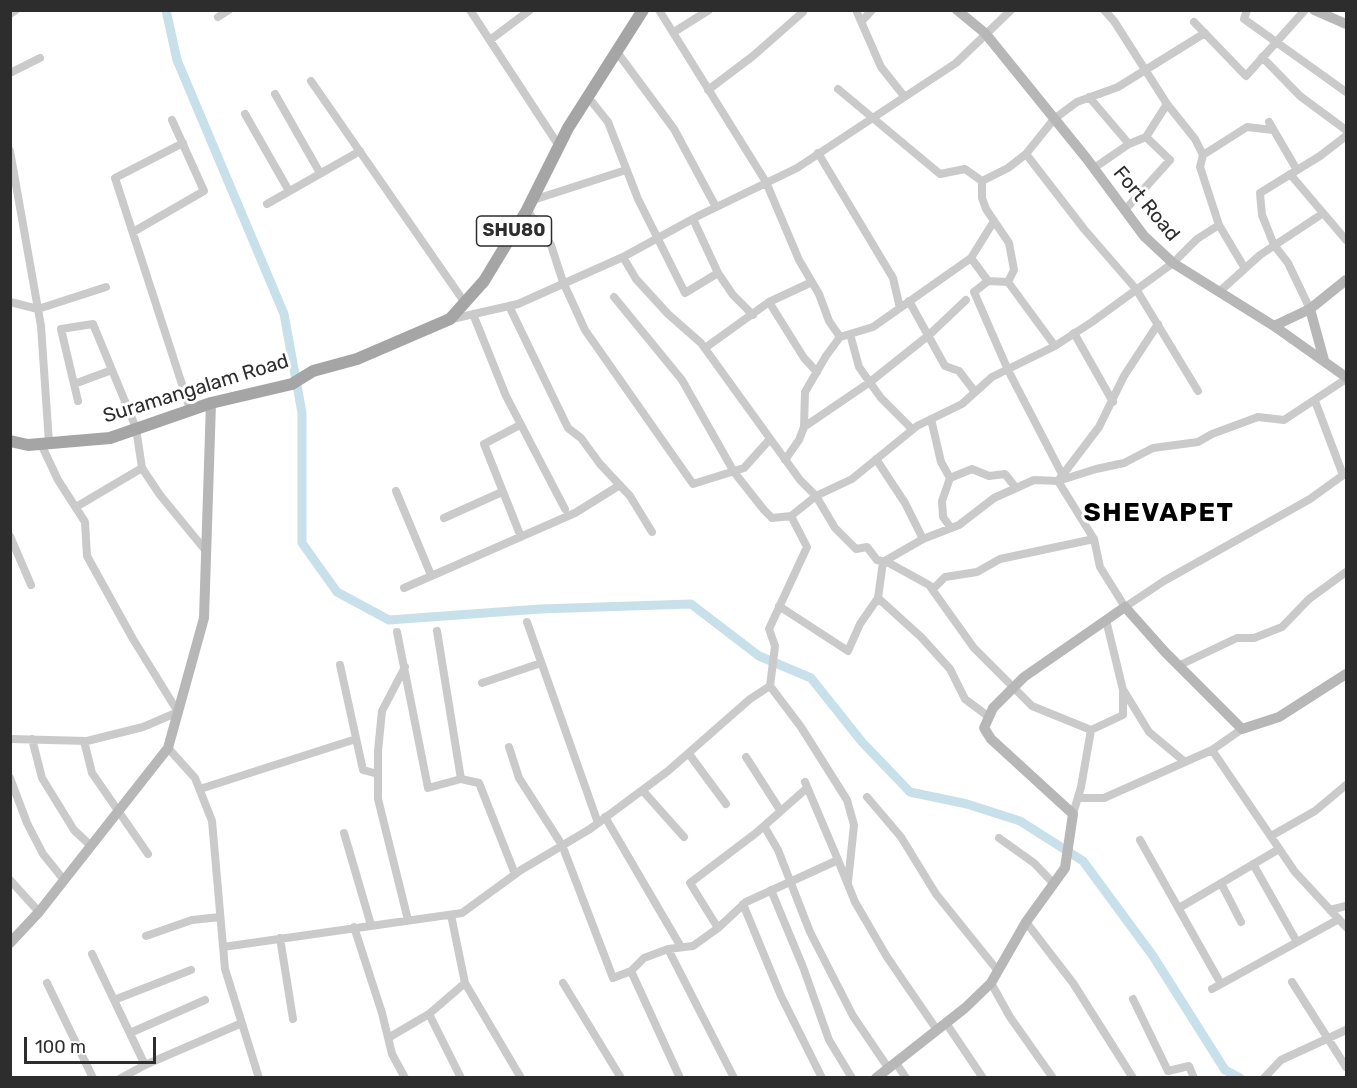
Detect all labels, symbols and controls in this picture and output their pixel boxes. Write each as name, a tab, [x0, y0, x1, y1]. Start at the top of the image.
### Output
street label: Fort Road	[1108, 162, 1184, 246]
road number: SHU80	[476, 216, 552, 246]
street label: Suramangalam Road	[100, 349, 292, 429]
district label: SHEVAPET	[1084, 497, 1234, 529]
scale bar	[27, 1025, 159, 1063]
text: 100 m	[35, 1036, 86, 1058]

